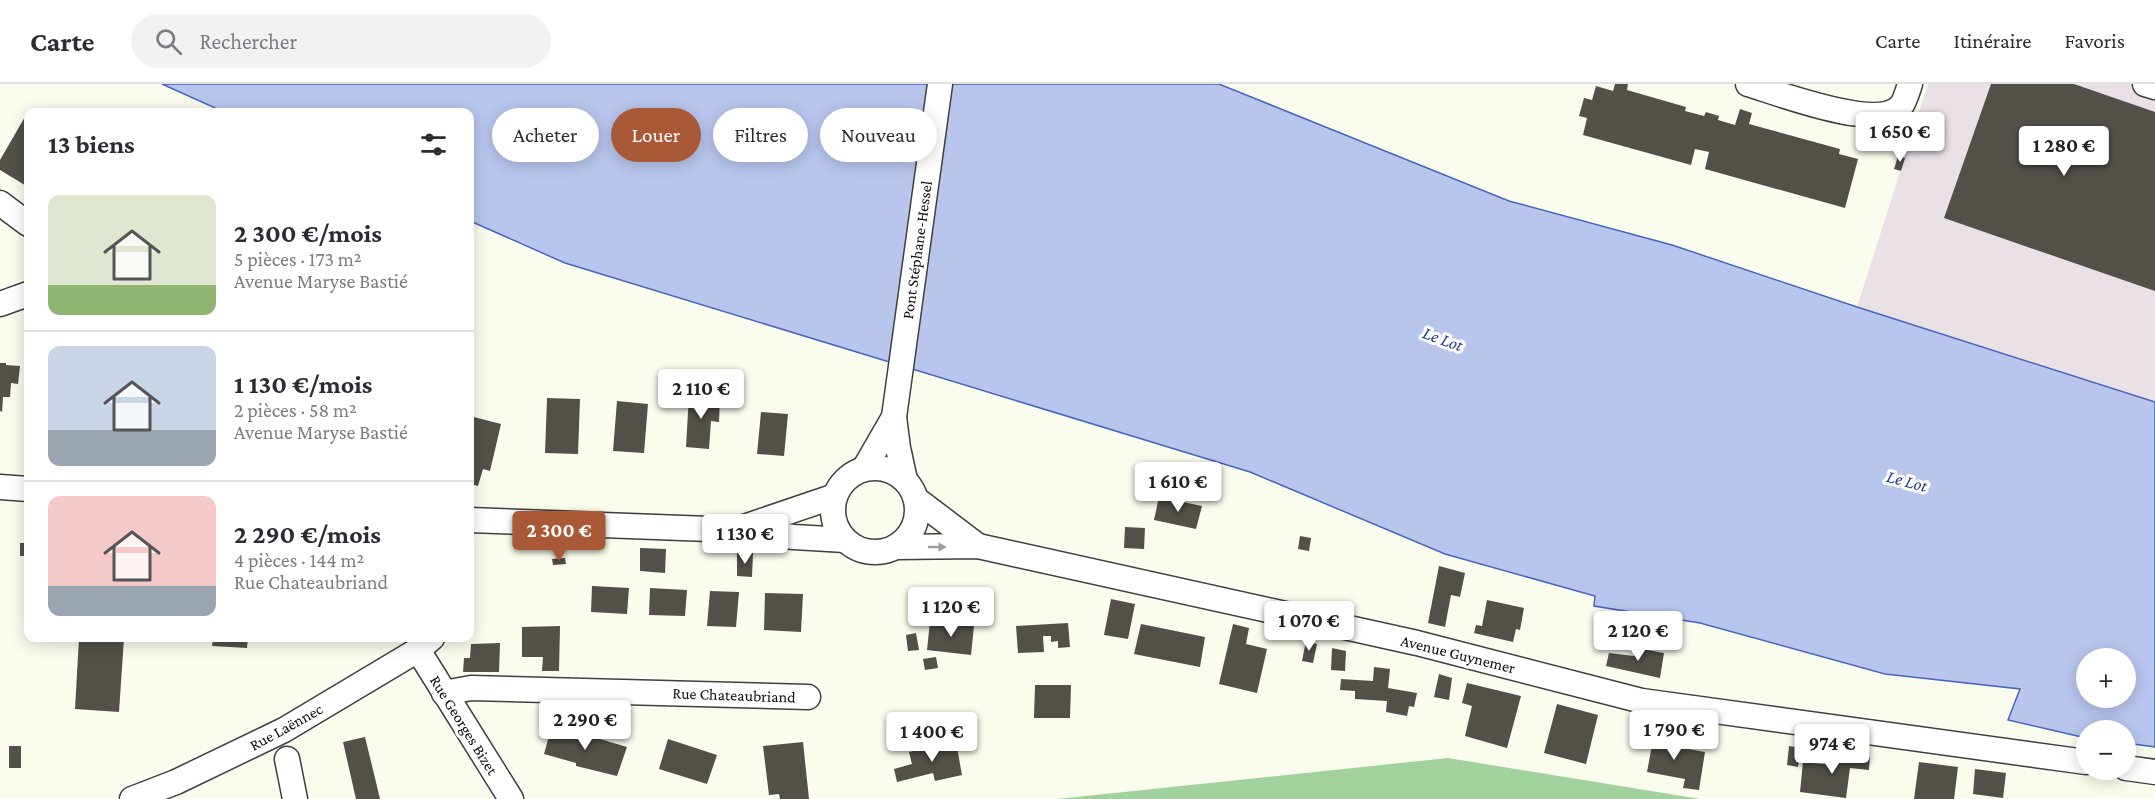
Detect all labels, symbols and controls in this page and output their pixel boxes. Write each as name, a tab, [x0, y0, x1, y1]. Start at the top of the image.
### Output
search box	[131, 14, 551, 68]
icon: search	[152, 25, 185, 58]
text: Carte	[30, 26, 95, 57]
text: Rechercher	[200, 29, 297, 54]
text: Carte	[1875, 29, 1921, 53]
text: Itinéraire	[1954, 29, 2031, 53]
text: Favoris	[2064, 29, 2125, 53]
chip: Acheter	[492, 108, 599, 162]
chip: Louer	[611, 108, 701, 162]
chip: Filtres	[713, 108, 808, 162]
chip: Nouveau	[820, 108, 937, 162]
pin: 1 650 €	[1845, 112, 1955, 163]
text: 1 650 €	[1870, 120, 1930, 142]
pin: 1 280 €	[2009, 126, 2119, 177]
icon: filters	[417, 128, 450, 161]
text: 13 biens	[48, 130, 135, 159]
text: 1 280 €	[2033, 134, 2095, 156]
street label: Pont Stéphane-Hessel	[899, 180, 936, 320]
icon: home	[96, 219, 168, 291]
text: 2 300 €/mois	[234, 219, 382, 248]
text: 5 pièces · 173 m²	[234, 248, 362, 270]
text: Avenue Maryse Bastié	[234, 270, 408, 292]
water label: Le Lot	[1420, 323, 1466, 356]
pin: 2 110 €	[646, 369, 756, 420]
icon: home	[96, 370, 168, 442]
text: 1 130 €/mois	[234, 370, 372, 399]
text: 2 110 €	[672, 377, 730, 399]
text: 2 pièces · 58 m²	[234, 399, 357, 421]
text: Avenue Maryse Bastié	[234, 421, 408, 443]
pin: 1 610 €	[1123, 462, 1233, 513]
water label: Le Lot	[1885, 466, 1930, 496]
text: 1 610 €	[1149, 470, 1207, 492]
pin: 2 300 €	[504, 511, 614, 562]
pin: 1 130 €	[690, 514, 800, 565]
text: 2 300 €	[526, 519, 592, 541]
icon: home	[96, 520, 168, 592]
text: 2 290 €/mois	[234, 520, 381, 549]
text: 1 130 €	[716, 522, 774, 544]
one-way arrow	[928, 542, 947, 551]
text: 4 pièces · 144 m²	[234, 549, 364, 571]
text: Rue Chateaubriand	[234, 571, 388, 593]
pin: 1 120 €	[896, 587, 1006, 638]
text: 1 120 €	[922, 595, 980, 617]
pin: 1 070 €	[1254, 601, 1364, 652]
text: 1 070 €	[1278, 609, 1340, 631]
pin: 2 120 €	[1583, 611, 1693, 662]
text: 2 120 €	[1608, 619, 1668, 641]
street label: Avenue Guynemer	[1399, 632, 1517, 677]
map controls	[2076, 648, 2136, 780]
button: +	[2076, 648, 2136, 708]
street label: Rue Georges Bizet	[426, 672, 502, 779]
street label: Rue Chateaubriand	[672, 684, 796, 706]
street label: Rue Laënnec	[247, 700, 326, 754]
pin: 2 290 €	[530, 700, 640, 751]
text: 2 290 €	[553, 708, 617, 730]
pin: 1 790 €	[1619, 710, 1729, 761]
pin: 1 400 €	[877, 712, 987, 763]
text: 1 790 €	[1643, 718, 1705, 740]
text: 1 400 €	[900, 720, 964, 742]
button: −	[2076, 720, 2136, 780]
pin: 974 €	[1790, 724, 1874, 775]
text: 974 €	[1808, 732, 1856, 754]

